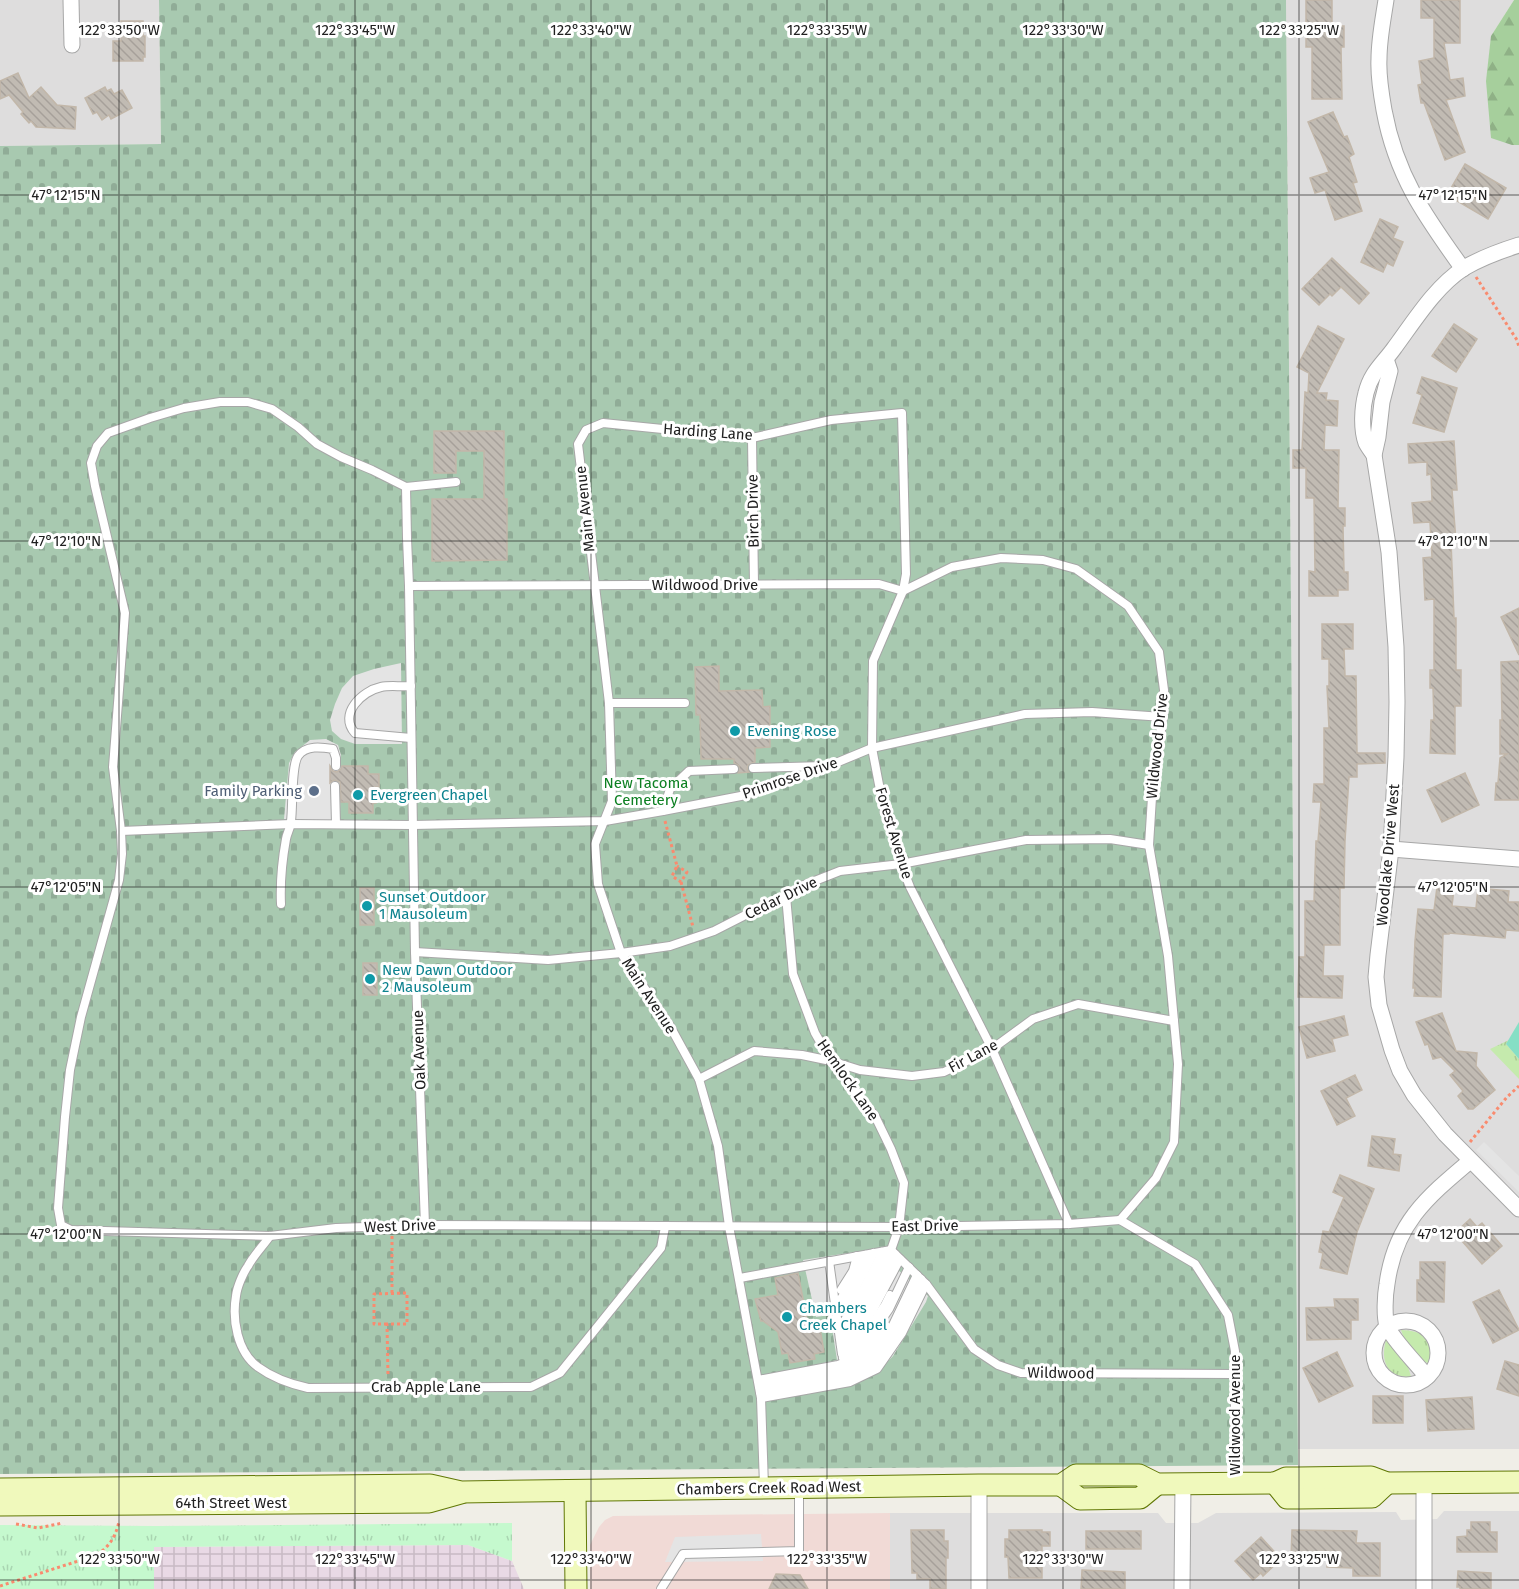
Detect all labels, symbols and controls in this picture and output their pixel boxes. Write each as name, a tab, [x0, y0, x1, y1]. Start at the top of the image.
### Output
text: 122°33'50"W	[78, 21, 160, 39]
text: 122°33'45"W	[315, 21, 396, 39]
text: 122°33'40"W	[550, 21, 632, 39]
text: 122°33'35"W	[787, 21, 868, 39]
text: 122°33'30"W	[1022, 21, 1104, 39]
text: 122°33'25"W	[1259, 21, 1340, 39]
text: 47°12'15"N	[31, 186, 101, 204]
text: 47°12'15"N	[1418, 186, 1488, 204]
street label: Harding Lane	[663, 420, 753, 444]
street label: Main Avenue	[572, 465, 598, 553]
street label: Birch Drive	[743, 474, 763, 548]
text: 47°12'10"N	[31, 532, 101, 550]
text: 47°12'10"N	[1418, 532, 1488, 550]
street label: Wildwood Drive	[652, 576, 758, 594]
street label: Wildwood Drive	[1142, 692, 1172, 800]
place label: Evening Rose	[747, 722, 837, 740]
marker: Evening Rose	[728, 724, 742, 738]
street label: Primrose Drive	[740, 753, 840, 803]
park label: New Tacoma Cemetery	[604, 774, 688, 809]
place label: Family Parking	[204, 782, 302, 800]
street label: Woodlake Drive West	[1373, 782, 1403, 927]
marker: Family Parking	[307, 784, 321, 798]
street label: Forest Avenue	[871, 785, 917, 881]
place label: Evergreen Chapel	[370, 786, 488, 804]
marker: Evergreen Chapel	[351, 788, 365, 802]
street label: Cedar Drive	[742, 873, 820, 923]
text: 47°12'05"N	[31, 878, 102, 896]
text: 47°12'05"N	[1418, 878, 1489, 896]
place label: Sunset Outdoor 1 Mausoleum	[379, 888, 486, 923]
marker: Sunset Outdoor 1 Mausoleum	[360, 899, 374, 913]
street label: Main Avenue	[618, 955, 680, 1037]
place label: New Dawn Outdoor 2 Mausoleum	[382, 961, 513, 996]
marker: New Dawn Outdoor 2 Mausoleum	[363, 972, 377, 986]
street label: Oak Avenue	[409, 1010, 429, 1090]
street label: Hemlock Lane	[813, 1036, 883, 1124]
street label: Fir Lane	[945, 1036, 1001, 1076]
street label: West Drive	[364, 1216, 436, 1236]
street label: East Drive	[891, 1216, 959, 1236]
text: 47°12'00"N	[30, 1225, 102, 1243]
text: 47°12'00"N	[1417, 1225, 1489, 1243]
place label: Chambers Creek Chapel	[799, 1299, 888, 1334]
marker: Chambers Creek Chapel	[780, 1310, 794, 1324]
street label: Wildwood Avenue	[1226, 1355, 1244, 1475]
street label: Wildwood	[1027, 1363, 1095, 1383]
street label: Crab Apple Lane	[371, 1378, 481, 1396]
street label: Chambers Creek Road West	[677, 1477, 862, 1499]
street label: 64th Street West	[175, 1494, 287, 1512]
text: 122°33'50"W	[78, 1550, 160, 1568]
text: 122°33'45"W	[315, 1550, 396, 1568]
text: 122°33'40"W	[550, 1550, 632, 1568]
text: 122°33'35"W	[787, 1550, 868, 1568]
text: 122°33'30"W	[1022, 1550, 1104, 1568]
text: 122°33'25"W	[1259, 1550, 1340, 1568]

